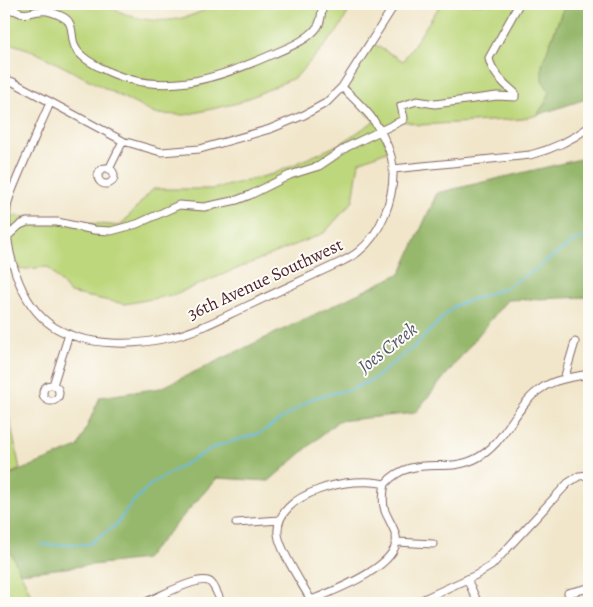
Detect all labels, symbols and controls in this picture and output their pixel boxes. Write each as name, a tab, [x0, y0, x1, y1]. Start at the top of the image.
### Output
street label: 36th Avenue Southwest	[183, 232, 347, 326]
water label: Joes Creek	[352, 316, 423, 380]

